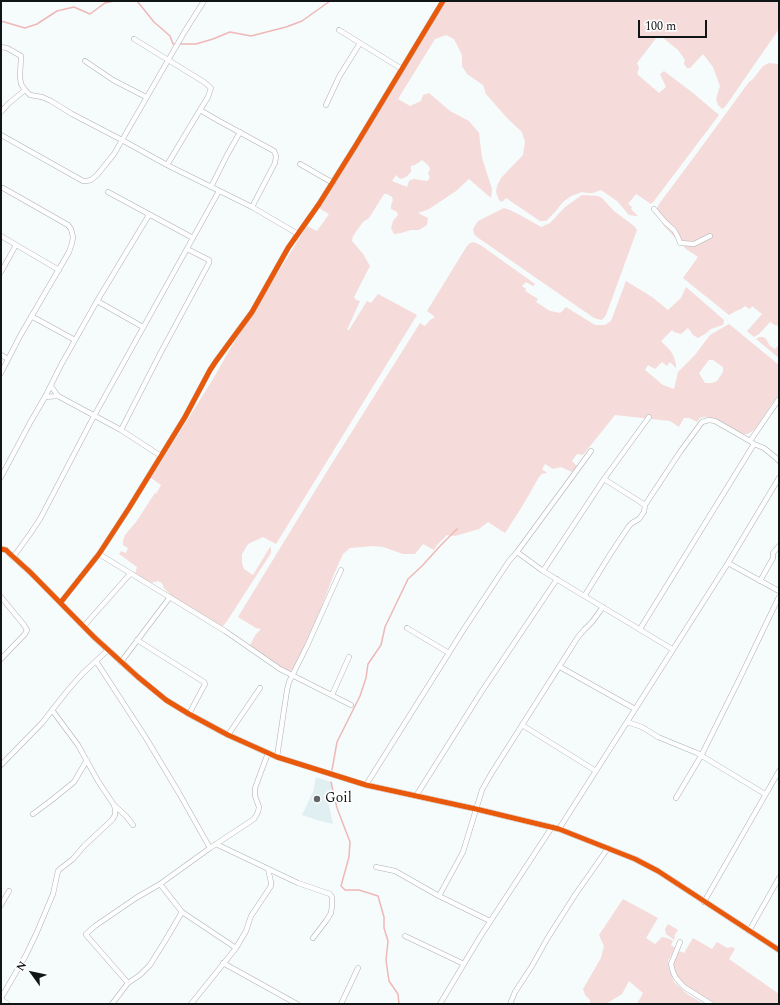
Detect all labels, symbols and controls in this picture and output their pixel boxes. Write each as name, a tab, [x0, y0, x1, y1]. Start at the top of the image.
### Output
scale bar	[640, 12, 709, 38]
text: 100 m	[645, 17, 676, 36]
place label: Goil	[325, 791, 352, 807]
marker: Goil	[312, 794, 322, 804]
north arrow	[12, 953, 52, 993]
text: N	[12, 958, 31, 975]

